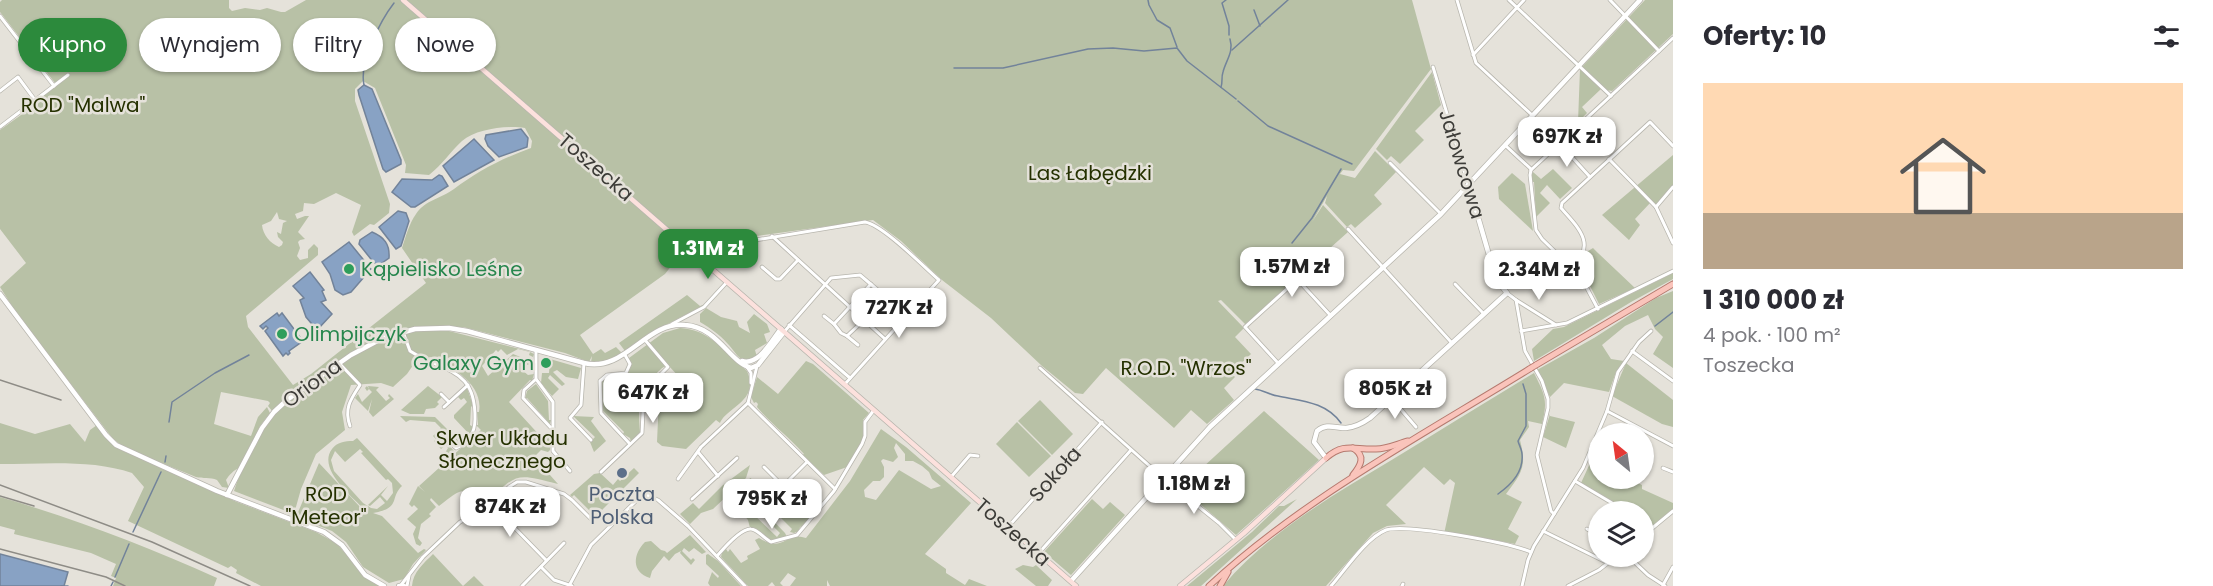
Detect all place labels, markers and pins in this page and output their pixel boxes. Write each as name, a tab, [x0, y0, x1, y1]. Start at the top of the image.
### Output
pin: 697K zł	[1512, 117, 1622, 168]
pin: 1.31M zł	[646, 229, 770, 280]
pin: 1.57M zł	[1230, 247, 1354, 298]
pin: 2.34M zł	[1477, 250, 1601, 301]
place label: Kąpielisko Leśne	[361, 255, 523, 283]
marker: Kąpielisko Leśne	[342, 262, 356, 276]
pin: 727K zł	[844, 288, 954, 339]
place label: Olimpijczyk	[294, 320, 407, 348]
marker: Olimpijczyk	[275, 327, 289, 341]
place label: Galaxy Gym	[413, 349, 534, 377]
marker: Galaxy Gym	[539, 356, 553, 370]
pin: 805K zł	[1340, 369, 1450, 420]
pin: 647K zł	[598, 373, 708, 424]
pin: 1.18M zł	[1132, 464, 1256, 515]
marker: Poczta Polska	[615, 466, 629, 480]
pin: 795K zł	[717, 479, 827, 530]
place label: Poczta Polska	[589, 480, 655, 531]
pin: 874K zł	[455, 487, 565, 538]

